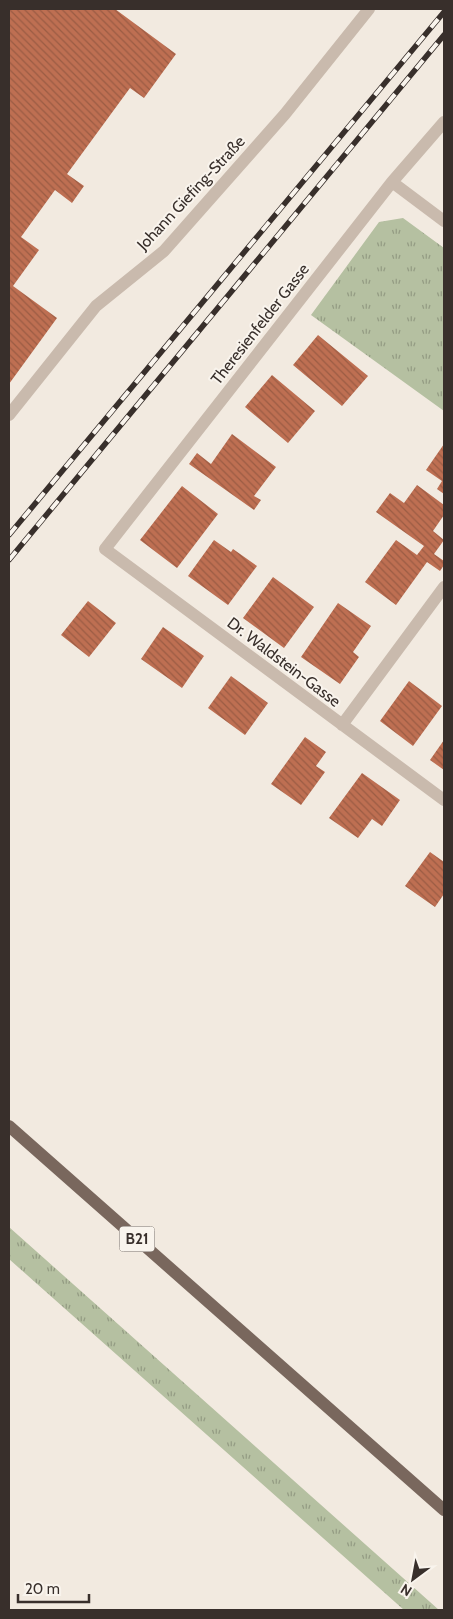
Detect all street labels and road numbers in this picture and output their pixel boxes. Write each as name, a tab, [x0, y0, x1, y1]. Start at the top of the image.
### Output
street label: Johann Giefing-Straße	[132, 132, 249, 255]
street label: Theresienfelder Gasse	[207, 260, 313, 388]
street label: Dr. Waldstein-Gasse	[224, 613, 344, 711]
road number: B21	[120, 1226, 154, 1252]

